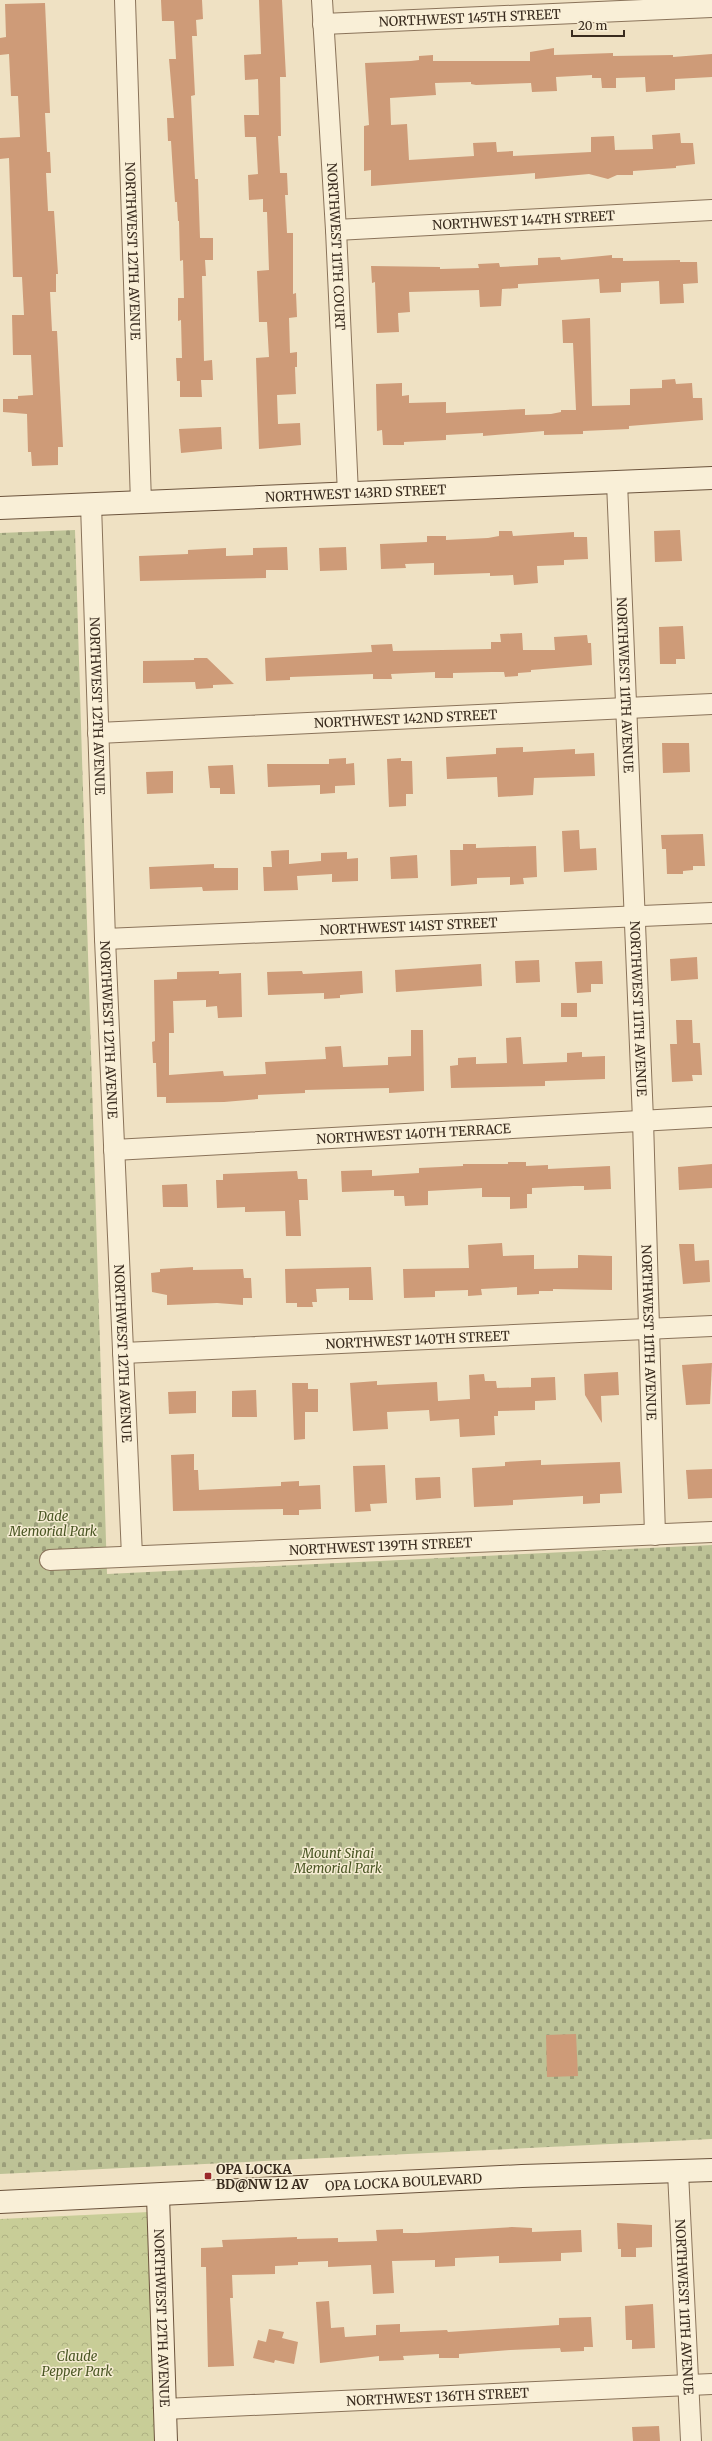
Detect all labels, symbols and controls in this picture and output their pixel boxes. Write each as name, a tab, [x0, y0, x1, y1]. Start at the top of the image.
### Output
street label: NORTHWEST 145TH STREET	[378, 6, 561, 31]
scale bar	[572, 12, 624, 38]
text: 20 m	[578, 18, 607, 33]
street label: NORTHWEST 12TH AVENUE	[121, 161, 144, 341]
street label: NORTHWEST 11TH COURT	[323, 162, 349, 331]
street label: NORTHWEST 144TH STREET	[432, 207, 616, 234]
street label: NORTHWEST 143RD STREET	[265, 481, 447, 506]
street label: NORTHWEST 11TH AVENUE	[613, 597, 637, 774]
street label: NORTHWEST 12TH AVENUE	[86, 617, 108, 796]
street label: NORTHWEST 142ND STREET	[314, 706, 498, 732]
street label: NORTHWEST 141ST STREET	[320, 914, 498, 939]
street label: NORTHWEST 11TH AVENUE	[626, 920, 650, 1098]
street label: NORTHWEST 12TH AVENUE	[96, 940, 121, 1120]
street label: NORTHWEST 140TH TERRACE	[316, 1120, 512, 1148]
street label: NORTHWEST 11TH AVENUE	[638, 1244, 660, 1421]
street label: NORTHWEST 12TH AVENUE	[110, 1264, 135, 1444]
street label: NORTHWEST 140TH STREET	[325, 1327, 510, 1353]
park label: Dade Memorial Park	[8, 1508, 97, 1540]
street label: NORTHWEST 139TH STREET	[289, 1534, 473, 1559]
park label: Mount Sinai Memorial Park	[293, 1845, 382, 1877]
place label: OPA LOCKA BD@NW 12 AV	[216, 2161, 309, 2193]
street label: OPA LOCKA BOULEVARD	[325, 2170, 483, 2195]
marker: OPA LOCKA BD@NW 12 AV	[203, 2171, 213, 2181]
street label: NORTHWEST 11TH AVENUE	[671, 2219, 697, 2396]
street label: NORTHWEST 12TH AVENUE	[150, 2229, 173, 2408]
park label: Claude Pepper Park	[42, 2348, 112, 2380]
street label: NORTHWEST 136TH STREET	[346, 2384, 530, 2410]

